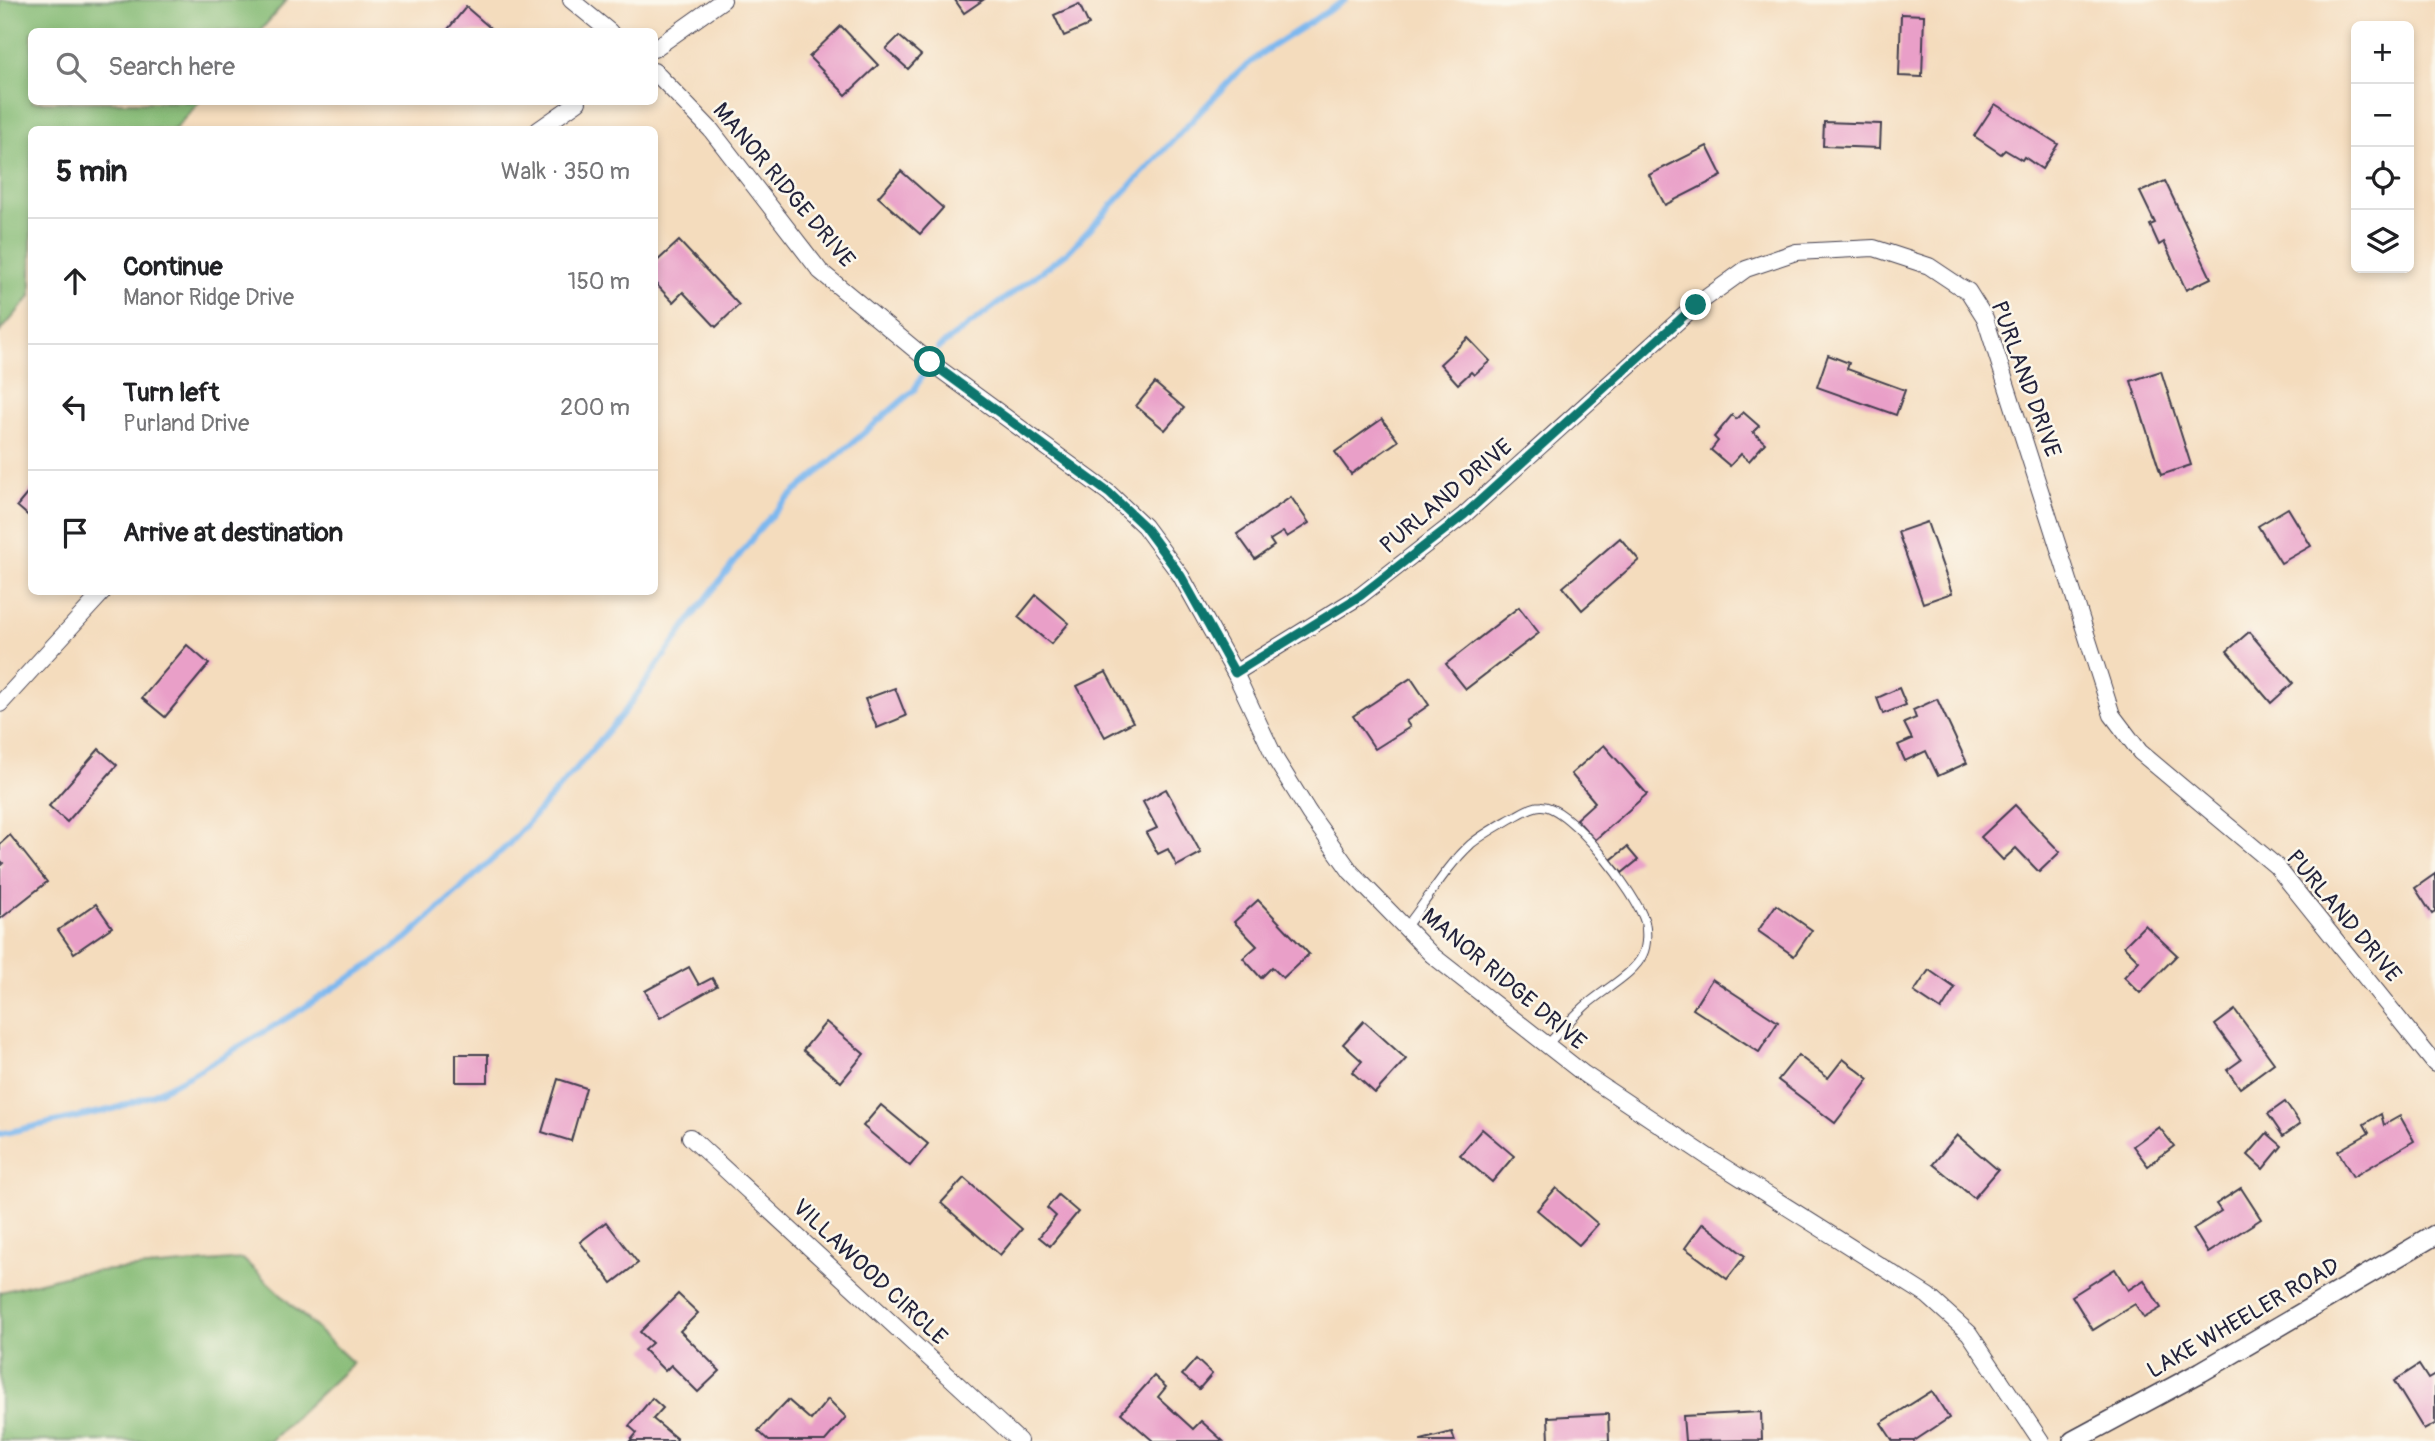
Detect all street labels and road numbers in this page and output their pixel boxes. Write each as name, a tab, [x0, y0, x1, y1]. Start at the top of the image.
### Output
street label: MANOR RIDGE DRIVE	[707, 97, 861, 273]
street label: PURLAND DRIVE	[1984, 297, 2068, 461]
street label: PURLAND DRIVE	[1374, 432, 1518, 560]
street label: PURLAND DRIVE	[2280, 844, 2408, 988]
street label: MANOR RIDGE DRIVE	[1416, 902, 1592, 1056]
street label: VILLAWOOD CIRCLE	[787, 1193, 953, 1351]
street label: LAKE WHEELER ROAD	[2142, 1251, 2344, 1385]

